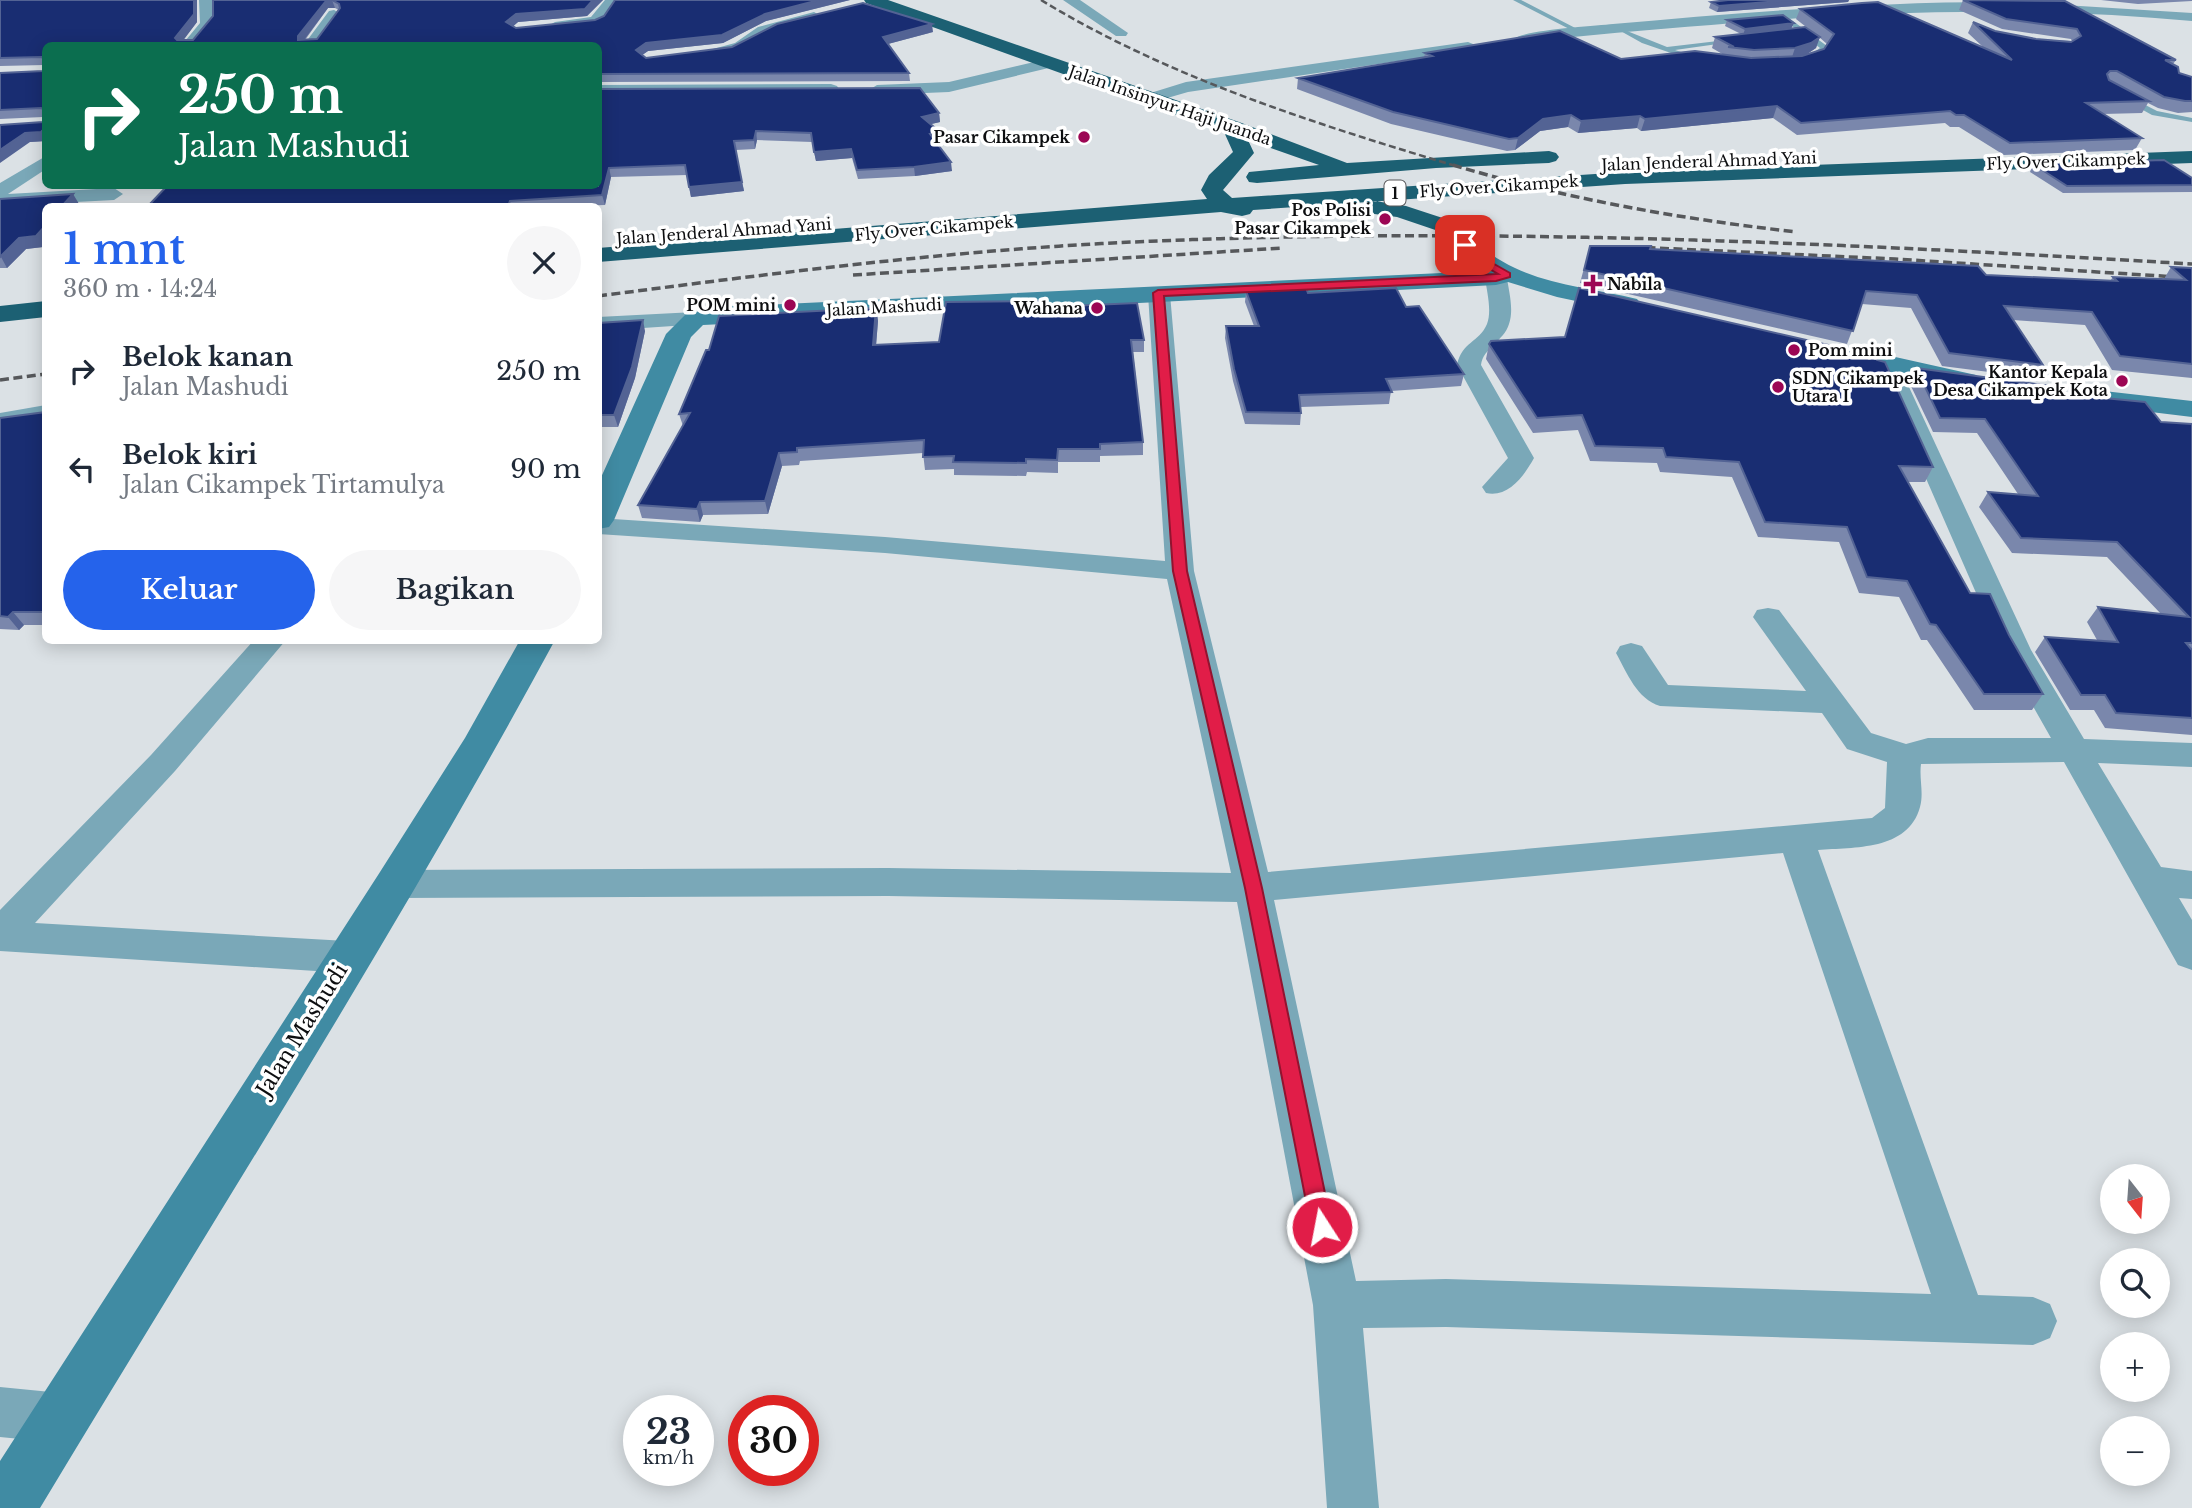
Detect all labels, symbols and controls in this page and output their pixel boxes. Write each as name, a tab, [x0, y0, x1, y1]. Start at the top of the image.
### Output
street label: Jalan Insinyur Haji Juanda	[1064, 60, 1274, 149]
text: 250 m	[178, 65, 343, 126]
icon: right	[63, 70, 154, 161]
text: Jalan Mashudi	[178, 126, 410, 166]
place label: Pasar Cikampek	[933, 127, 1070, 147]
marker: Pasar Cikampek	[1076, 129, 1092, 145]
street label: Jalan Jenderal Ahmad Yani	[1599, 147, 1818, 175]
street label: Fly Over Cikampek	[1986, 148, 2146, 174]
street label: Fly Over Cikampek	[1419, 170, 1580, 202]
road number: 1	[1384, 181, 1406, 206]
place label: Pos Polisi Pasar Cikampek	[1234, 200, 1371, 238]
street label: Fly Over Cikampek	[854, 211, 1015, 245]
marker: Pos Polisi Pasar Cikampek	[1377, 211, 1393, 227]
street label: Jalan Jenderal Ahmad Yani	[614, 213, 833, 249]
pin	[1435, 215, 1495, 275]
text: 1 mnt	[63, 223, 185, 275]
button: close	[507, 226, 581, 300]
icon: arrive	[1446, 226, 1484, 264]
place label: Nabila	[1607, 274, 1662, 294]
text: 360 m · 14:24	[63, 275, 217, 303]
marker: Nabila	[1585, 276, 1601, 292]
street label: Jalan Mashudi	[824, 294, 943, 320]
place label: POM mini	[686, 295, 776, 315]
marker: POM mini	[782, 297, 798, 313]
place label: Wahana	[1013, 298, 1083, 318]
marker: Wahana	[1089, 300, 1105, 316]
place label: Pom mini	[1808, 340, 1893, 360]
text: Belok kanan	[122, 341, 293, 373]
marker: Pom mini	[1786, 342, 1802, 358]
icon: right	[63, 352, 101, 390]
text: 250 m	[496, 355, 581, 387]
place label: Kantor Kepala Desa Cikampek Kota	[1933, 362, 2108, 400]
place label: SDN Cikampek Utara I	[1792, 368, 1924, 406]
text: Jalan Mashudi	[122, 373, 289, 401]
marker: Kantor Kepala Desa Cikampek Kota	[2114, 373, 2130, 389]
marker: SDN Cikampek Utara I	[1770, 379, 1786, 395]
text: Belok kiri	[122, 439, 257, 471]
icon: left	[63, 450, 101, 488]
text: 90 m	[510, 453, 581, 485]
text: Jalan Cikampek Tirtamulya	[122, 471, 445, 499]
button: Keluar	[63, 550, 315, 630]
button: Bagikan	[329, 550, 581, 630]
street label: Jalan Mashudi	[249, 959, 353, 1104]
north arrow	[2100, 1164, 2170, 1234]
map controls	[2100, 1164, 2170, 1486]
position arrow	[1285, 1190, 1359, 1264]
button: search	[2100, 1248, 2170, 1318]
button: +	[2100, 1332, 2170, 1402]
speed limit sign: 30	[728, 1395, 819, 1486]
text: 23	[646, 1410, 691, 1453]
button: −	[2100, 1416, 2170, 1486]
text: km/h	[643, 1447, 694, 1469]

